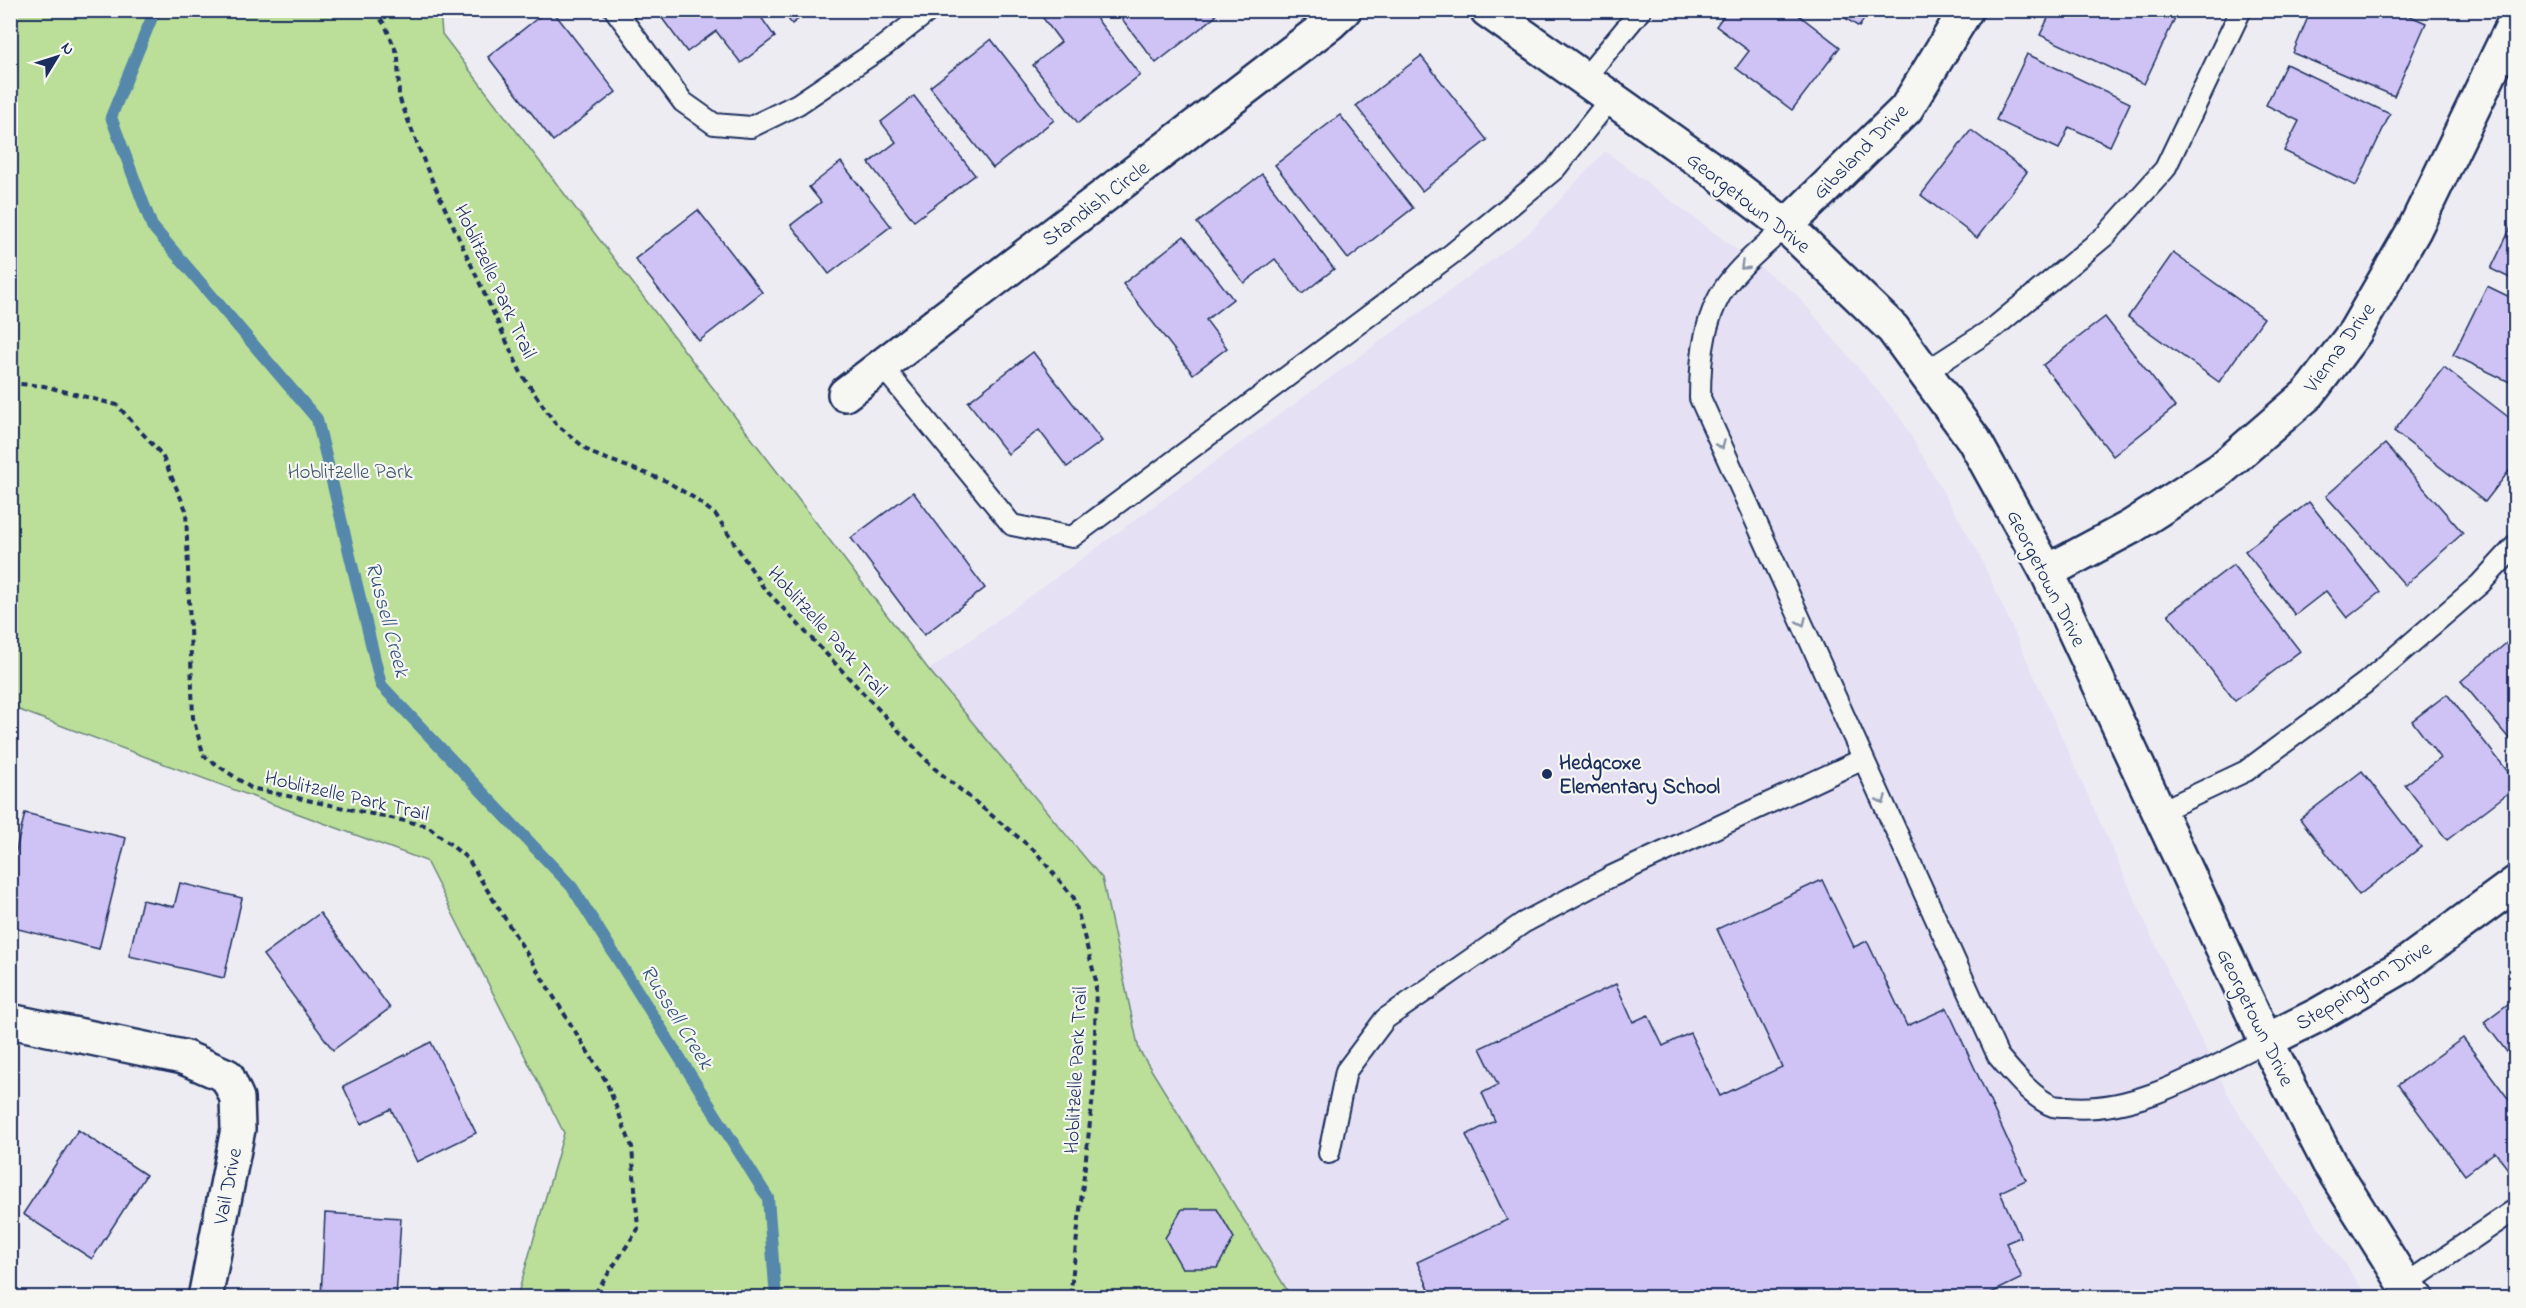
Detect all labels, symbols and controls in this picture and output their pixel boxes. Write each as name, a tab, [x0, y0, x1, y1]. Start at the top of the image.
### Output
north arrow	[27, 27, 87, 87]
text: N	[54, 37, 80, 61]
street label: Gibsland Drive	[1807, 97, 1917, 207]
street label: Georgetown Drive	[1678, 146, 1817, 264]
street label: Standish Circle	[1036, 154, 1157, 255]
street label: Hoblitzelle Park Trail	[445, 200, 543, 364]
one-way arrow	[1740, 259, 1751, 270]
street label: Vienna Drive	[2297, 296, 2384, 400]
one-way arrow	[1714, 439, 1726, 450]
park label: Hoblitzelle Park	[287, 458, 413, 488]
street label: Georgetown Drive	[1996, 505, 2093, 654]
water label: Russell Creek	[355, 559, 417, 682]
street label: Hoblitzelle Park Trail	[759, 560, 894, 705]
one-way arrow	[1794, 616, 1806, 627]
place label: Hedgcoxe Elementary School	[1559, 749, 1721, 805]
street label: Hoblitzelle Park Trail	[262, 763, 432, 830]
marker: Hedgcoxe Elementary School	[1540, 767, 1554, 781]
one-way arrow	[1875, 794, 1887, 805]
street label: Steppington Drive	[2290, 934, 2439, 1041]
street label: Georgetown Drive	[2206, 944, 2301, 1093]
water label: Russell Creek	[631, 959, 721, 1077]
street label: Hoblitzelle Park Trail	[1058, 986, 1096, 1155]
street label: Vail Drive	[207, 1145, 251, 1228]

